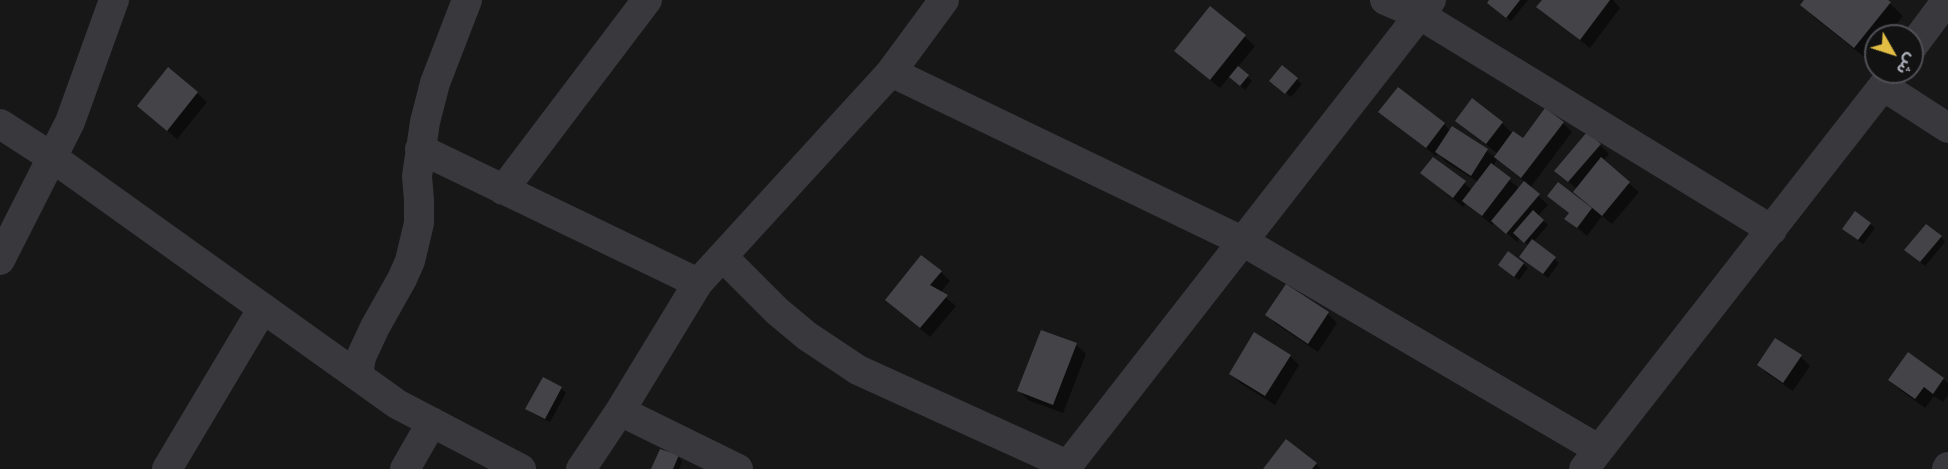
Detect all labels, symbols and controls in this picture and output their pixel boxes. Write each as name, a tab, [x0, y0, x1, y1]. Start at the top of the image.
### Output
north arrow	[1864, 24, 1924, 84]
text: ش	[1893, 50, 1921, 79]

